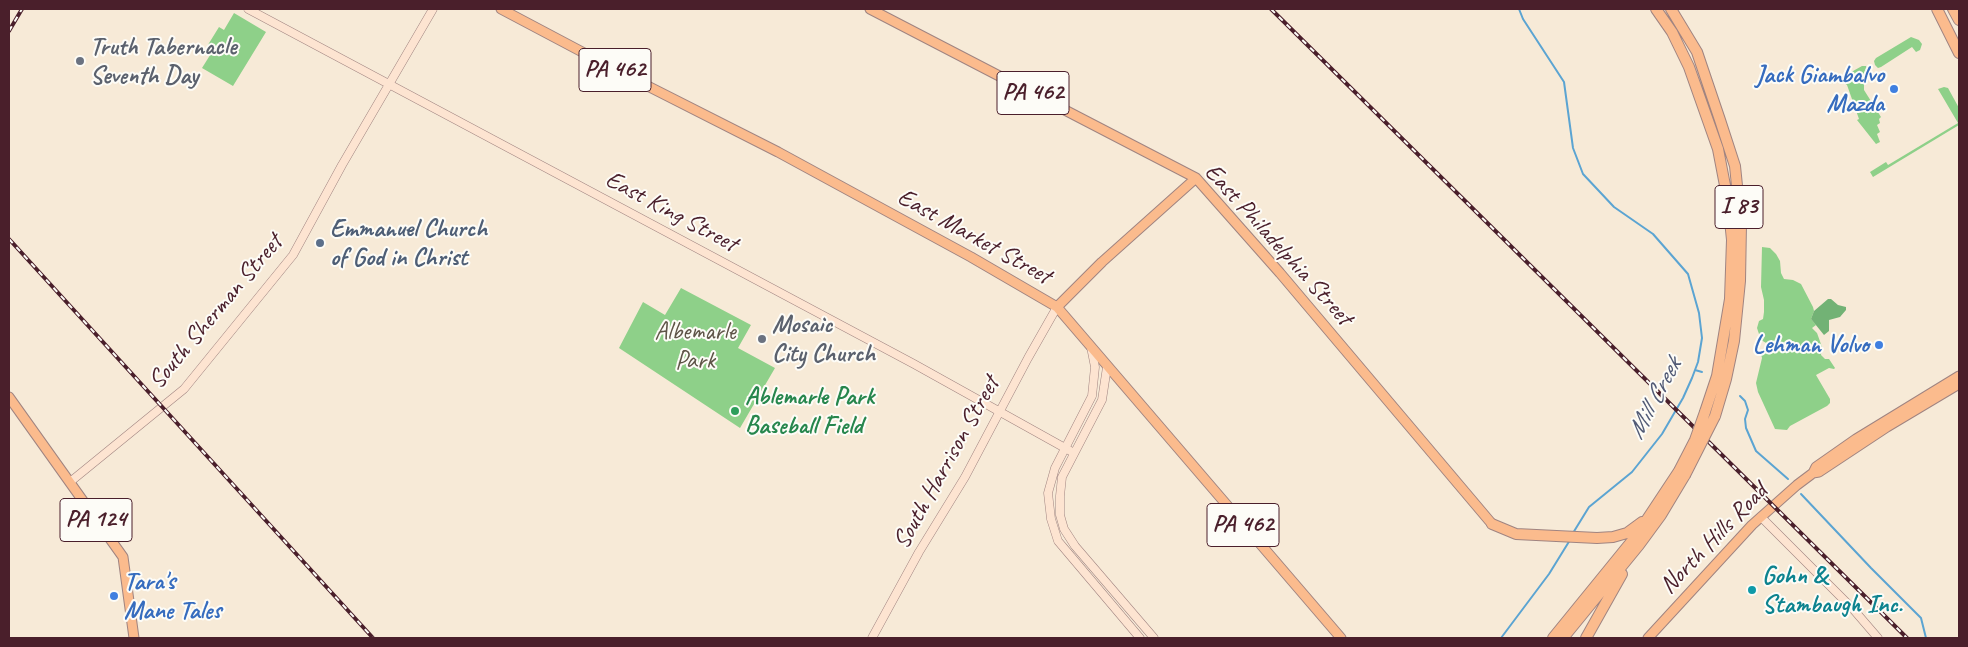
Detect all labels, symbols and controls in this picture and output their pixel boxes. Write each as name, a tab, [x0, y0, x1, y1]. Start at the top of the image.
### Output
place label: Truth Tabernacle Seventh Day	[90, 32, 236, 91]
road number: PA 462	[579, 48, 651, 92]
marker: Truth Tabernacle Seventh Day	[74, 55, 86, 67]
place label: Jack Giambalvo Mazda	[1755, 60, 1884, 119]
road number: PA 462	[997, 72, 1069, 115]
marker: Jack Giambalvo Mazda	[1888, 83, 1900, 95]
street label: East Philadelphia Street	[1197, 158, 1359, 332]
street label: East King Street	[600, 165, 742, 259]
street label: East Market Street	[892, 182, 1056, 292]
road number: I 83	[1715, 186, 1763, 228]
place label: Emmanuel Church of God in Christ	[330, 214, 487, 273]
street label: South Sherman Street	[143, 229, 289, 395]
marker: Emmanuel Church of God in Christ	[314, 237, 326, 249]
place label: Mosaic City Church	[772, 310, 875, 369]
park label: Albemarle Park	[654, 317, 736, 376]
place label: Lehman Volvo	[1753, 330, 1869, 360]
marker: Mosaic City Church	[756, 333, 768, 345]
marker: Lehman Volvo	[1873, 339, 1885, 351]
water label: Mill Creek	[1621, 353, 1689, 445]
street label: South Harrison Street	[887, 372, 1007, 554]
place label: Ablemarle Park Baseball Field	[745, 382, 874, 441]
marker: Ablemarle Park Baseball Field	[729, 405, 741, 417]
street label: North Hills Road	[1654, 477, 1774, 601]
road number: PA 124	[60, 498, 132, 542]
road number: PA 462	[1207, 504, 1279, 546]
place label: Gohn & Stambaugh Inc.	[1762, 561, 1902, 620]
place label: Tara's Mane Tales	[124, 567, 221, 626]
marker: Gohn & Stambaugh Inc.	[1746, 584, 1758, 596]
marker: Tara's Mane Tales	[108, 590, 120, 602]

